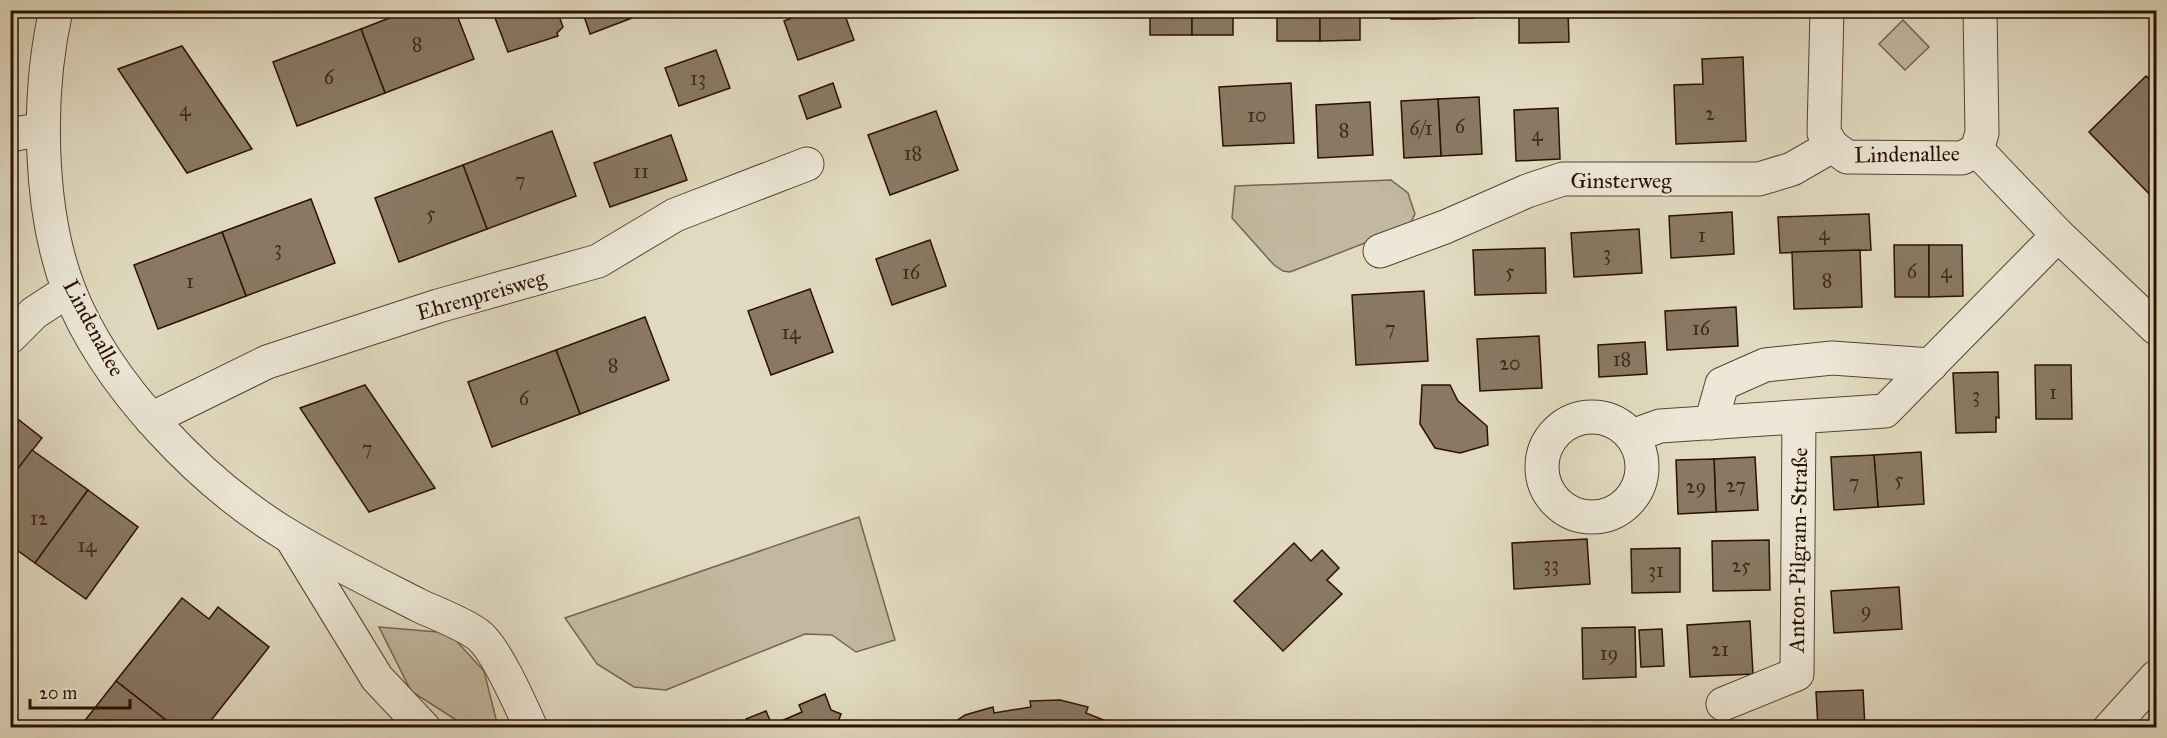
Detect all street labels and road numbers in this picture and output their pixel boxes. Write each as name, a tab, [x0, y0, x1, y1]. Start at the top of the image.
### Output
street label: Lindenallee	[1854, 140, 1960, 168]
street label: Ginsterweg	[1570, 167, 1672, 194]
street label: Ehrenpreisweg	[413, 263, 549, 326]
street label: Lindenallee	[57, 275, 131, 381]
street label: Anton-Pilgram-Straße	[1783, 447, 1813, 654]

